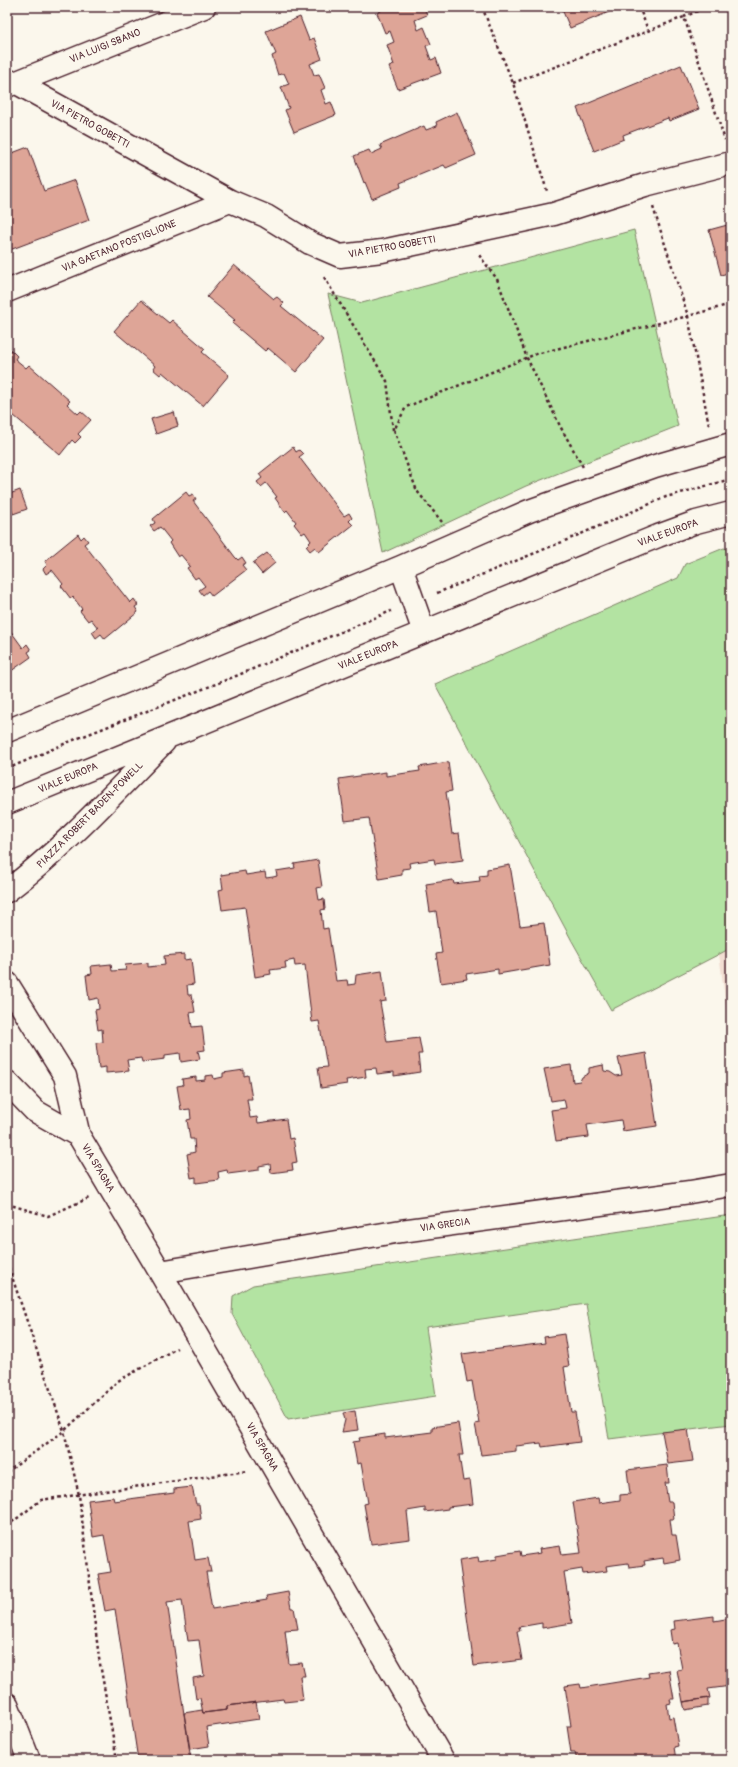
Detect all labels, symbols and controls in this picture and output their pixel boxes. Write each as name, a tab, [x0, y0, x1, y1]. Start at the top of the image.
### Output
street label: VIA LUIGI SBANO	[68, 26, 142, 66]
street label: VIA PIETRO GOBETTI	[48, 97, 132, 151]
street label: VIA GAETANO POSTIGLIONE	[60, 218, 178, 274]
street label: VIA PIETRO GOBETTI	[347, 233, 437, 261]
street label: VIALE EUROPA	[636, 516, 700, 549]
street label: VIALE EUROPA	[336, 637, 400, 672]
street label: PIAZZA ROBERT BADEN-POWELL	[34, 759, 146, 871]
street label: VIALE EUROPA	[37, 760, 100, 796]
street label: VIA SPAGNA	[79, 1142, 117, 1195]
street label: VIA GRECIA	[419, 1215, 471, 1234]
street label: VIA SPAGNA	[243, 1421, 281, 1474]

